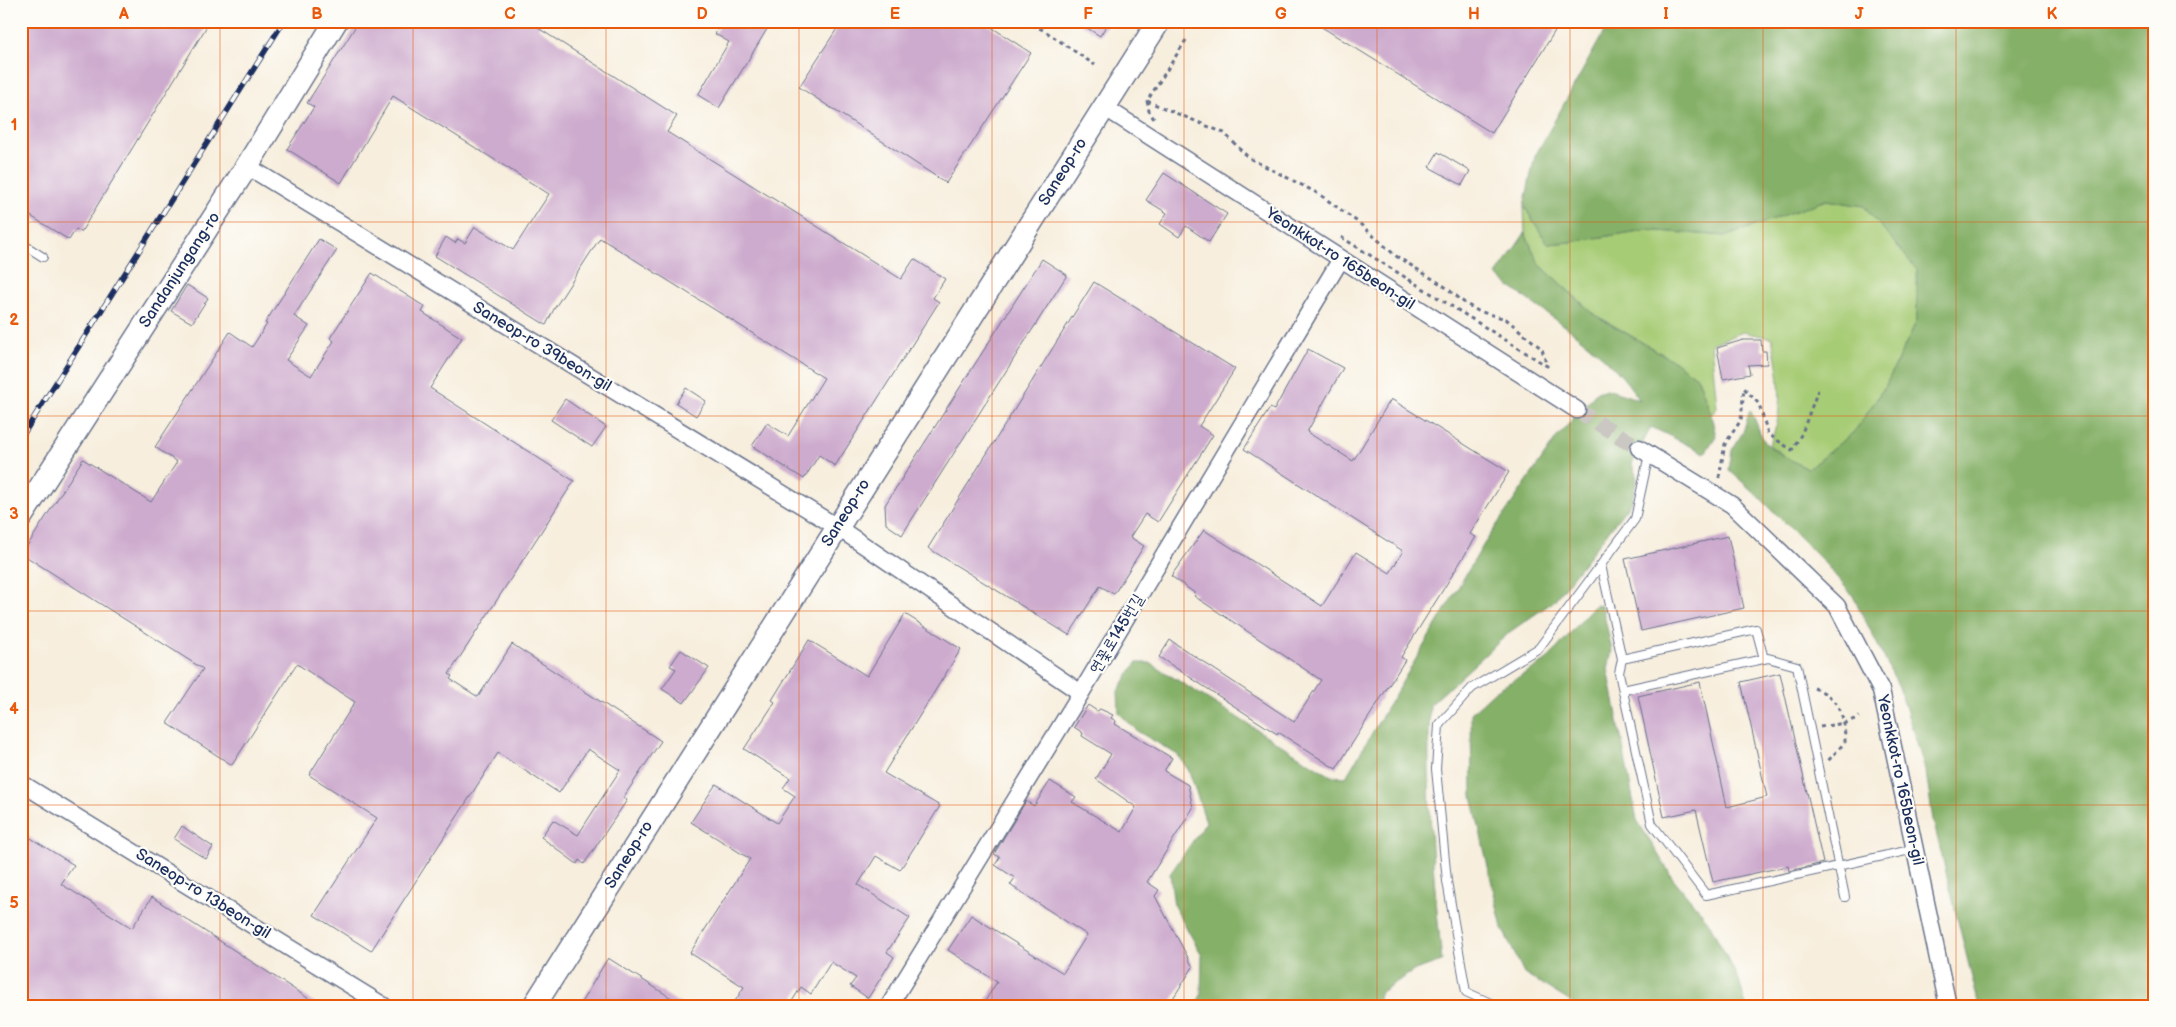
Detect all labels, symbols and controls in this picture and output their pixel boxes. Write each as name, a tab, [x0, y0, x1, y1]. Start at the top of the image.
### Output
text: A	[118, 5, 129, 24]
text: B	[311, 5, 323, 24]
text: C	[504, 5, 516, 24]
text: D	[696, 5, 708, 24]
text: E	[890, 5, 900, 24]
text: F	[1083, 5, 1093, 24]
text: G	[1275, 5, 1287, 24]
text: H	[1468, 5, 1480, 24]
text: I	[1663, 5, 1669, 24]
text: J	[1855, 5, 1864, 24]
text: K	[2047, 5, 2058, 24]
text: 1	[11, 116, 17, 135]
street label: Saneop-ro	[1035, 135, 1091, 209]
street label: Yeonkkot-ro 165beon-gil	[1261, 203, 1418, 314]
street label: Sandanjungang-ro	[136, 209, 224, 331]
street label: Saneop-ro 39beon-gil	[469, 298, 615, 396]
text: 2	[9, 311, 19, 330]
street label: Saneop-ro	[818, 476, 874, 550]
text: 3	[9, 505, 19, 524]
street label: 연꽃로145번길	[1086, 591, 1148, 677]
street label: Yeonkkot-ro 165beon-gil	[1872, 692, 1927, 867]
text: 4	[9, 700, 19, 719]
street label: Saneop-ro	[601, 818, 657, 892]
street label: Saneop-ro 13beon-gil	[132, 845, 274, 943]
text: 5	[9, 894, 19, 913]

